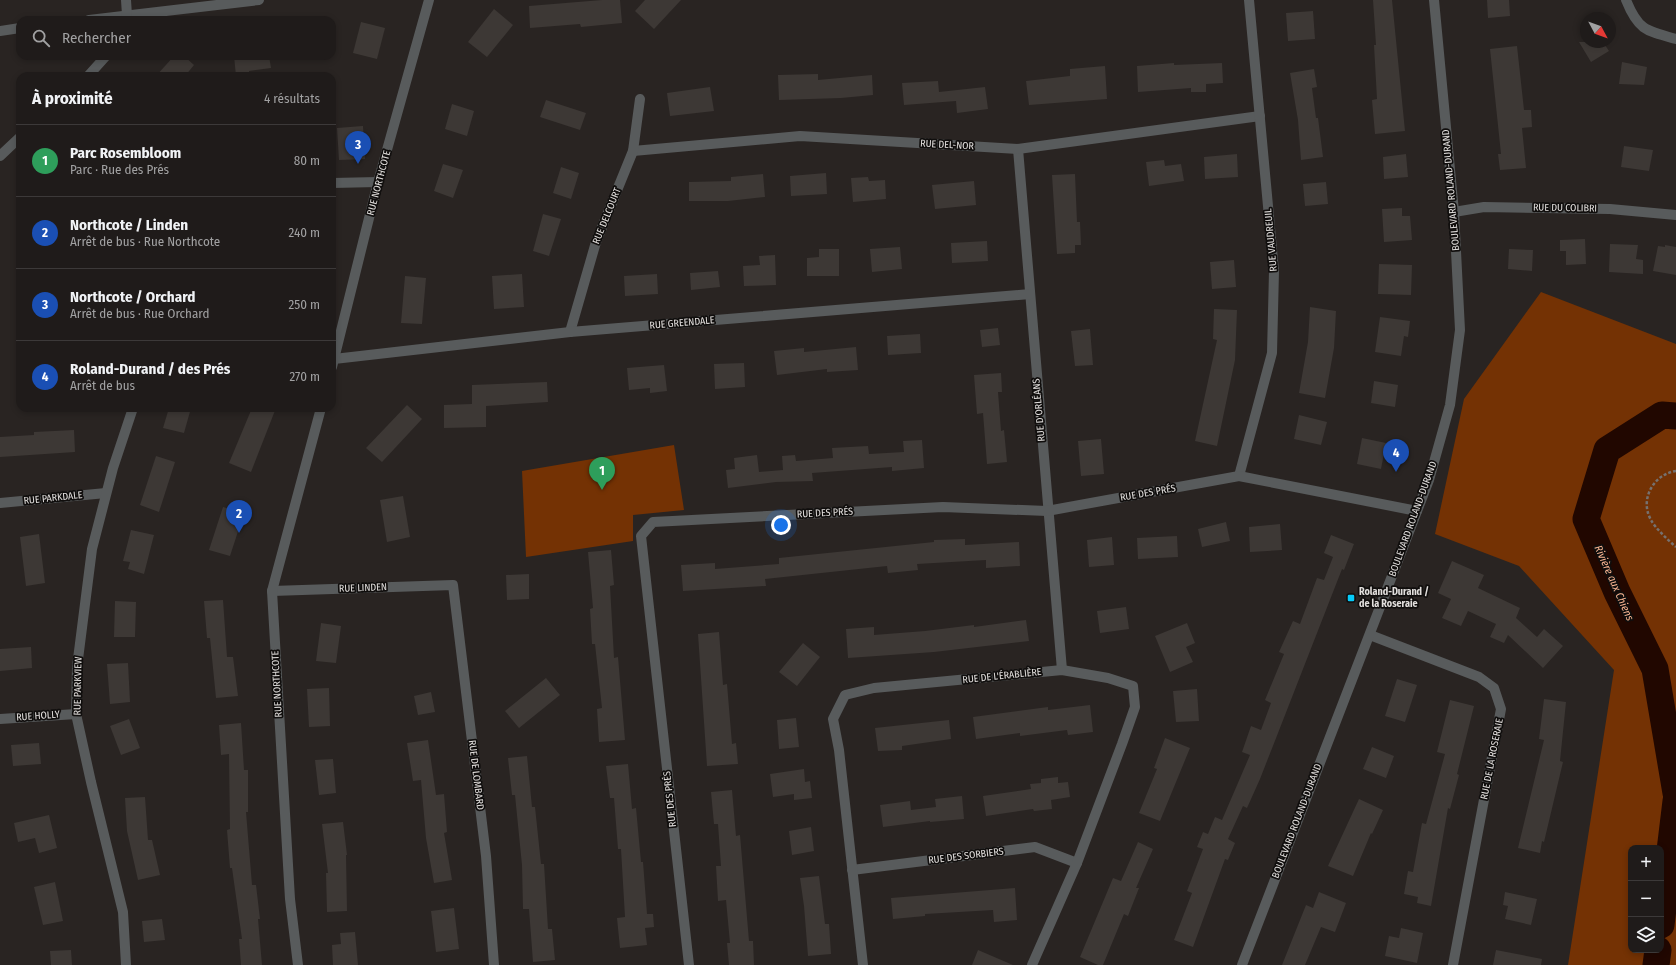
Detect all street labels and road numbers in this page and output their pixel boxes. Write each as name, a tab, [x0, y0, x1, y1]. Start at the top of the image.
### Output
street label: BOULEVARD ROLAND-DURAND	[1440, 129, 1462, 251]
street label: RUE DEL-NOR	[920, 138, 975, 152]
street label: RUE NORTHCOTE	[365, 149, 394, 217]
street label: RUE DELCOURT	[590, 186, 624, 246]
street label: RUE DU COLIBRI	[1533, 201, 1597, 215]
street label: RUE VAUDREUIL	[1262, 207, 1280, 272]
street label: RUE GREENDALE	[649, 314, 715, 332]
street label: RUE D'ORLÉANS	[1028, 378, 1048, 442]
street label: BOULEVARD ROLAND-DURAND	[1387, 460, 1440, 578]
street label: RUE DES PRÉS	[1119, 480, 1177, 504]
street label: RUE PARKDALE	[23, 489, 83, 507]
street label: RUE DES PRÉS	[796, 504, 853, 520]
street label: RUE LINDEN	[339, 581, 387, 595]
street label: RUE NORTHCOTE	[269, 650, 285, 718]
street label: RUE PARKVIEW	[71, 656, 85, 716]
street label: RUE DE L'ÉRABLIÈRE	[962, 664, 1042, 686]
street label: RUE HOLLY	[16, 708, 60, 724]
street label: RUE DE LA ROSERAIE	[1478, 717, 1506, 801]
street label: RUE DE LOMBARD	[466, 739, 486, 811]
street label: BOULEVARD ROLAND-DURAND	[1270, 762, 1324, 880]
street label: RUE DES PRÉS	[659, 770, 679, 828]
street label: RUE DES SORBIERS	[928, 845, 1004, 867]

